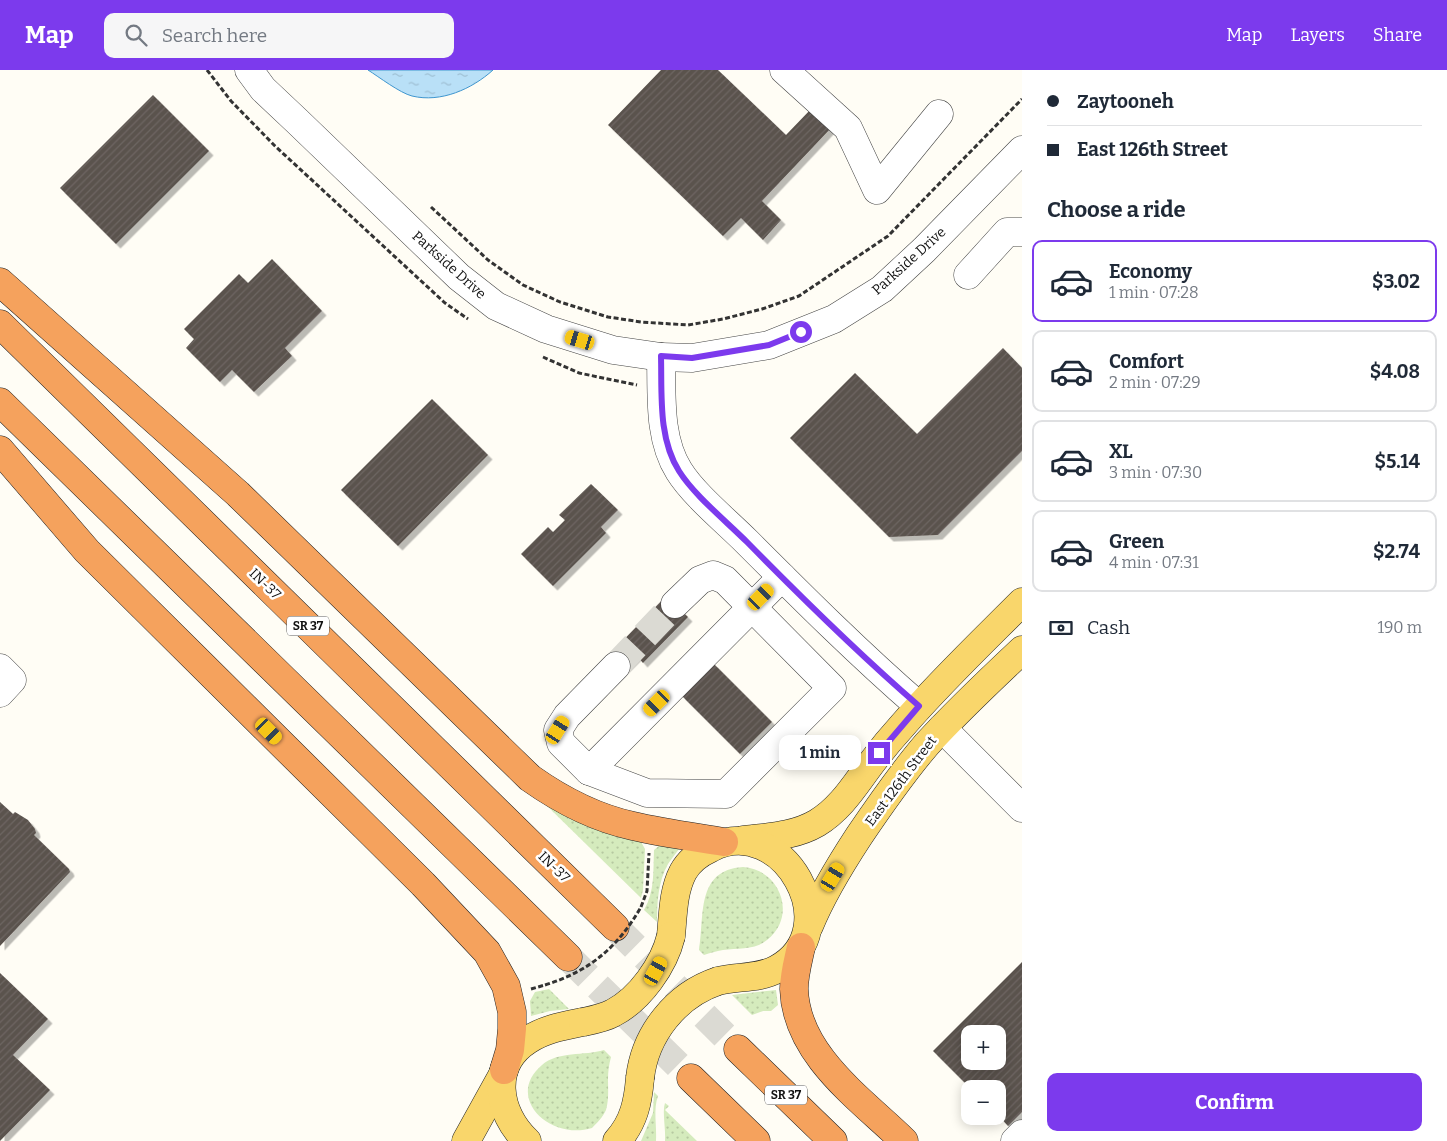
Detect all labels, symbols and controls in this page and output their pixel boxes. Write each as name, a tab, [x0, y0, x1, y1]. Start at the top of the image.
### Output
search box	[104, 13, 454, 58]
text: Map	[25, 21, 74, 49]
icon: search	[122, 21, 150, 49]
text: Search here	[162, 24, 267, 47]
text: Map	[1226, 24, 1262, 46]
text: Layers	[1290, 24, 1345, 46]
text: Share	[1373, 24, 1422, 46]
text: Zaytooneh	[1077, 90, 1174, 113]
text: East 126th Street	[1077, 138, 1228, 161]
text: Choose a ride	[1047, 196, 1186, 223]
street label: Parkside Drive	[869, 223, 949, 299]
street label: Parkside Drive	[409, 227, 489, 303]
icon: car	[1049, 259, 1094, 304]
text: Economy	[1109, 260, 1192, 283]
text: $3.02	[1372, 270, 1420, 293]
text: 1 min · 07:28	[1109, 283, 1199, 302]
route start	[790, 321, 812, 343]
car	[563, 328, 596, 352]
icon: car	[1049, 349, 1094, 394]
text: Comfort	[1109, 350, 1184, 373]
text: $4.08	[1370, 360, 1420, 383]
text: 2 min · 07:29	[1109, 373, 1201, 392]
icon: car	[1049, 439, 1094, 484]
text: XL	[1109, 440, 1133, 463]
text: $5.14	[1375, 450, 1420, 473]
text: 3 min · 07:30	[1109, 463, 1202, 482]
icon: car	[1049, 529, 1094, 574]
text: Green	[1109, 530, 1164, 553]
text: $2.74	[1373, 540, 1420, 563]
text: 4 min · 07:31	[1109, 553, 1199, 572]
street label: IN-37	[246, 565, 284, 603]
car	[745, 581, 776, 613]
icon: cash	[1047, 614, 1075, 642]
road number: SR 37	[287, 616, 329, 636]
text: Cash	[1087, 616, 1130, 639]
text: 190 m	[1377, 618, 1422, 637]
car	[641, 687, 672, 719]
car	[543, 713, 572, 747]
car	[253, 715, 284, 747]
street label: East 126th Street	[862, 733, 940, 829]
callout: 1 min	[779, 736, 862, 770]
route end	[868, 742, 890, 764]
text: 1 min	[800, 743, 840, 762]
street label: IN-37	[535, 848, 573, 886]
car	[818, 860, 847, 894]
car	[642, 954, 669, 988]
map controls	[961, 1025, 1006, 1125]
button: +	[961, 1025, 1006, 1070]
button: Confirm	[1047, 1073, 1422, 1131]
button: −	[961, 1080, 1006, 1125]
road number: SR 37	[765, 1086, 807, 1104]

